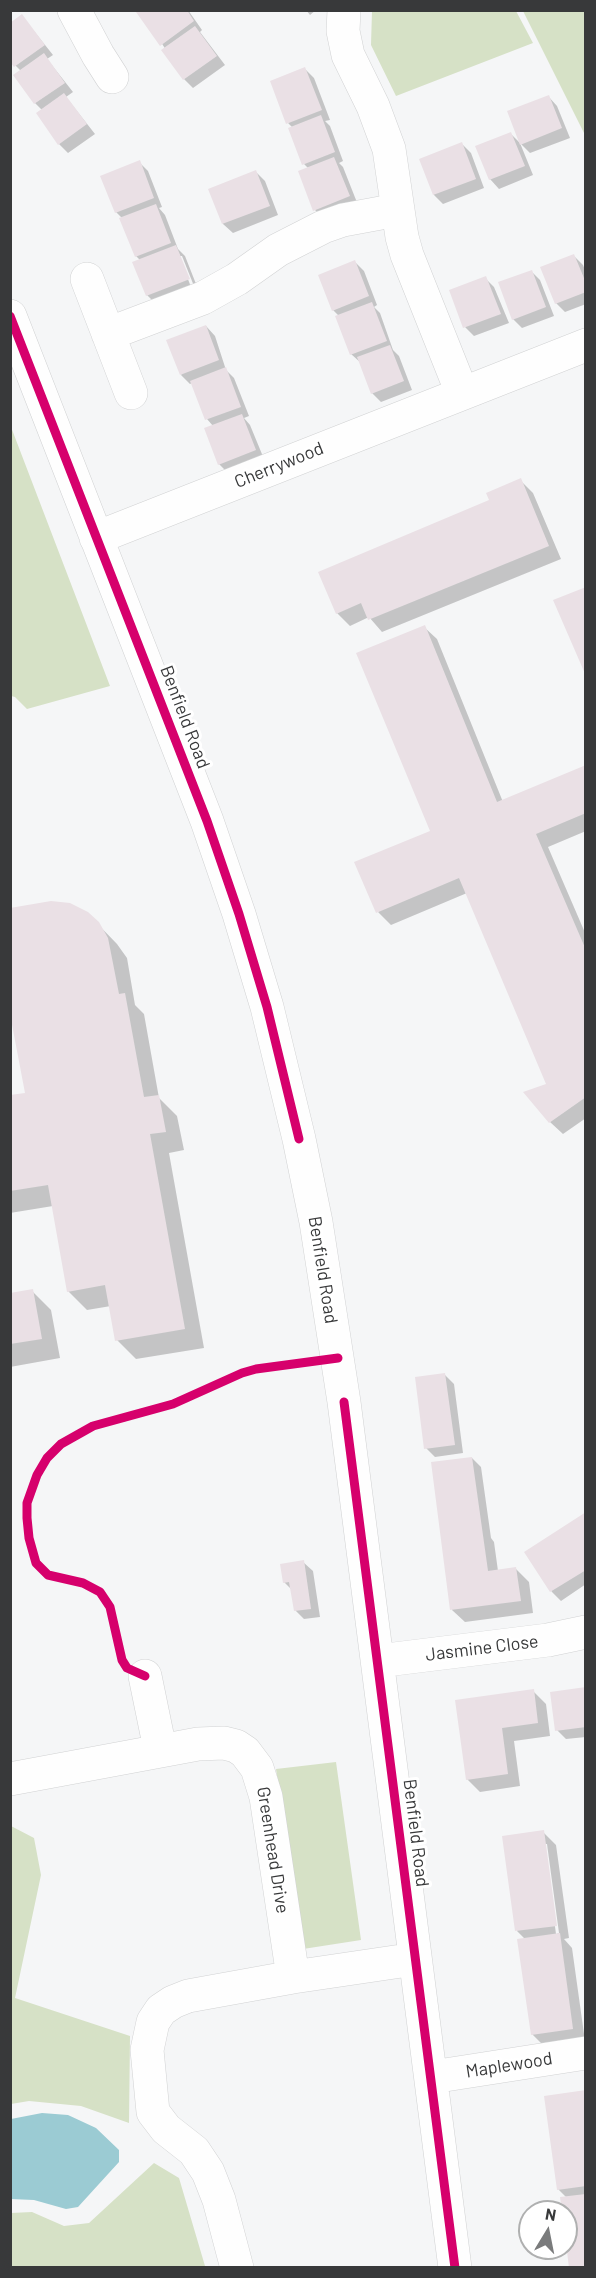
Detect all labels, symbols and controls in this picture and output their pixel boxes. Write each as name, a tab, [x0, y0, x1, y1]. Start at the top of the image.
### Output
street label: Cherrywood	[231, 437, 327, 493]
street label: Benfield Road	[155, 662, 215, 772]
street label: Benfield Road	[304, 1215, 342, 1325]
street label: Jasmine Close	[424, 1630, 540, 1666]
street label: Benfield Road	[399, 1778, 433, 1888]
street label: Greenhead Drive	[252, 1785, 294, 1915]
street label: Maplewood	[464, 2047, 554, 2083]
north arrow	[518, 2200, 578, 2260]
text: N	[544, 2203, 558, 2224]

